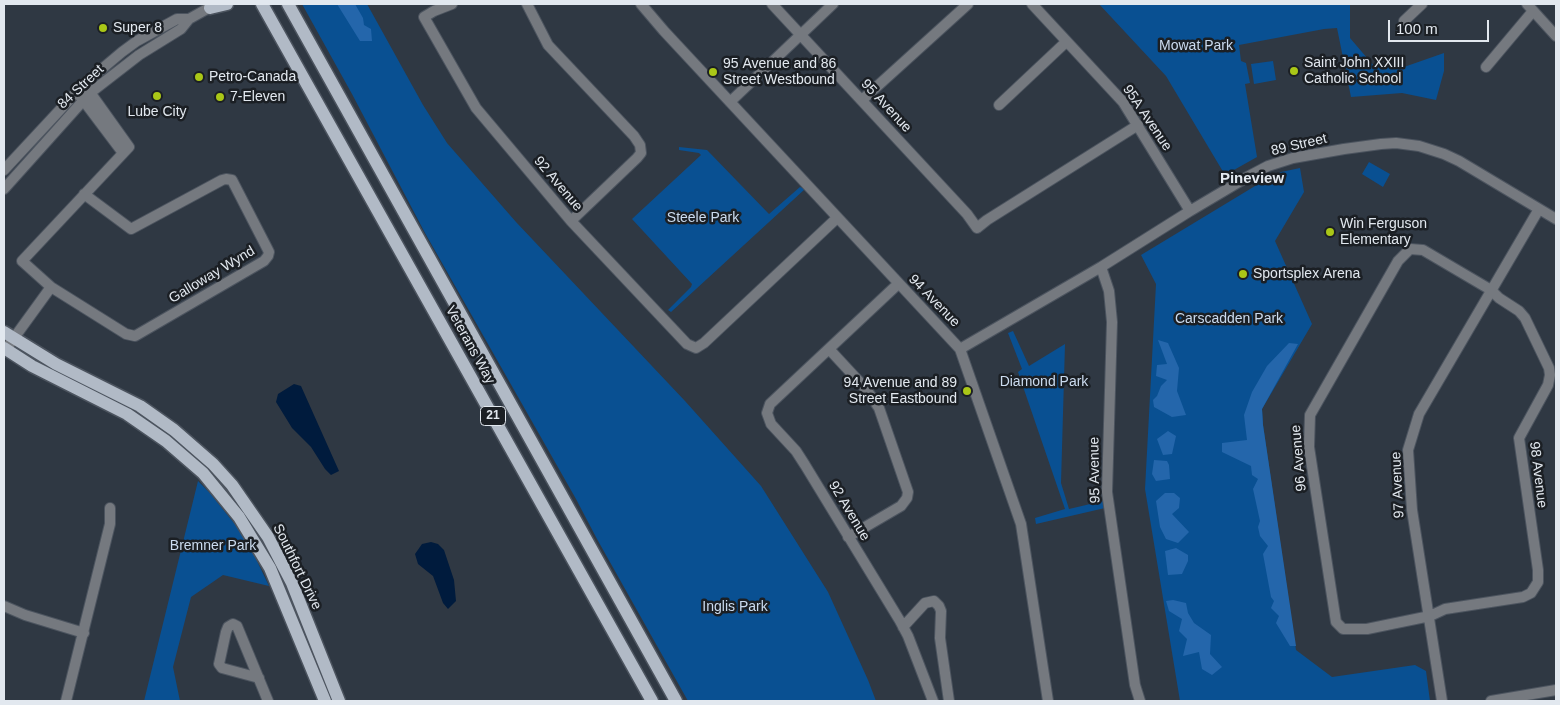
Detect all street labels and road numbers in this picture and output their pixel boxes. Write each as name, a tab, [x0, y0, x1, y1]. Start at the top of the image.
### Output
street label: 84 Street	[54, 61, 108, 113]
street label: 95 Avenue	[857, 76, 915, 136]
street label: 95A Avenue	[1119, 82, 1175, 154]
street label: 89 Street	[1269, 130, 1329, 160]
street label: 92 Avenue	[530, 153, 586, 215]
street label: Galloway Wynd	[166, 243, 258, 307]
street label: 94 Avenue	[905, 271, 963, 331]
street label: Veterans Way	[442, 303, 498, 387]
road number: 21	[480, 406, 506, 426]
street label: 96 Avenue	[1288, 424, 1310, 492]
street label: 95 Avenue	[1086, 437, 1104, 503]
street label: 98 Avenue	[1526, 441, 1550, 509]
street label: 97 Avenue	[1388, 451, 1408, 519]
street label: 92 Avenue	[825, 478, 873, 544]
street label: Southfort Drive	[269, 521, 325, 613]

